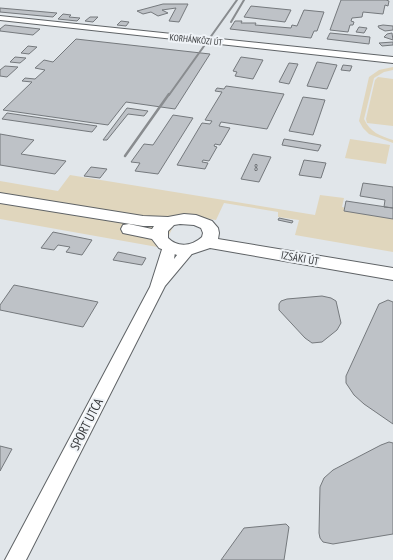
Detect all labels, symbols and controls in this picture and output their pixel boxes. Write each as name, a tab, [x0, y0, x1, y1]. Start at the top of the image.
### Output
street label: KORHÁNKÖZI ÚT	[169, 31, 223, 48]
house number: 8	[254, 162, 258, 173]
street label: IZSÁKI ÚT	[280, 248, 320, 268]
street label: SPORT UTCA	[66, 395, 107, 453]

